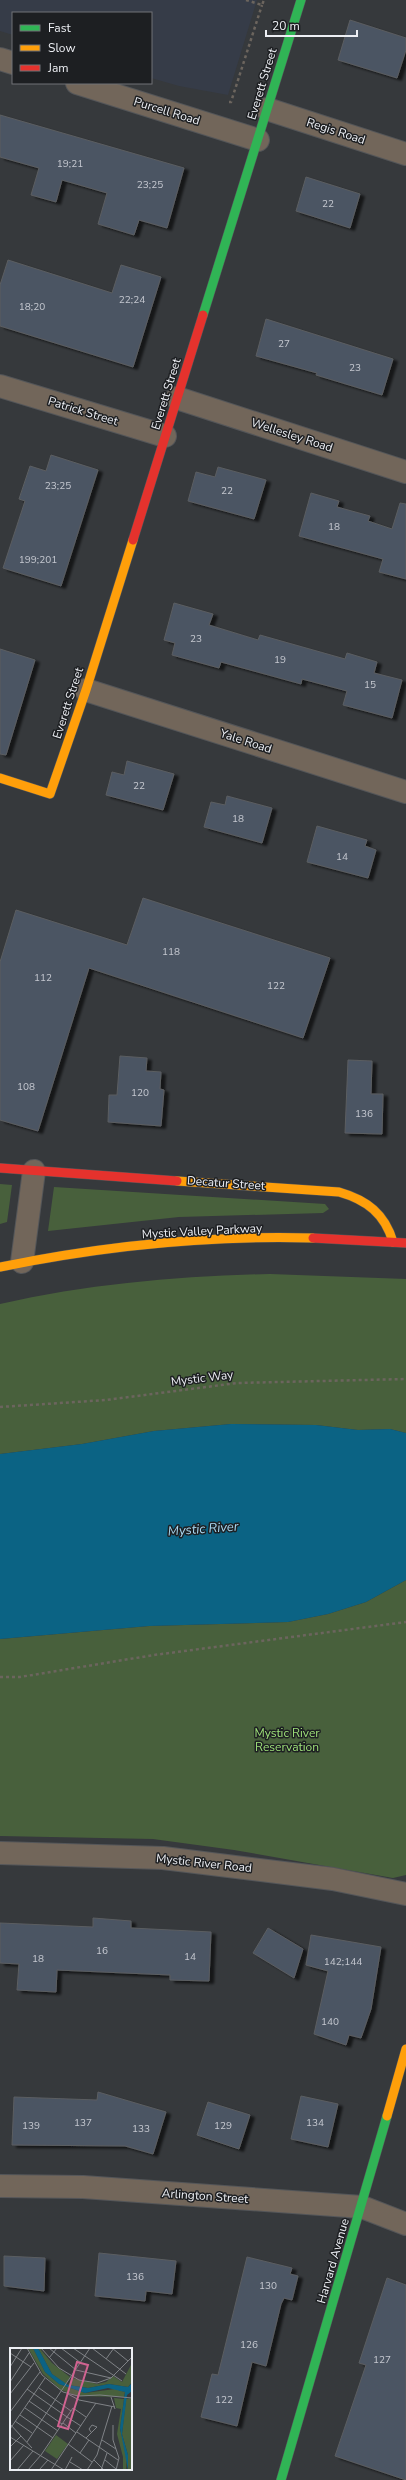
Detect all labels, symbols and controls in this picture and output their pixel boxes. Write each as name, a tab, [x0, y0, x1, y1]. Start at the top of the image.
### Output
legend	[12, 12, 152, 84]
scale bar	[266, 12, 357, 38]
text: 20 m	[272, 18, 300, 34]
text: Fast	[48, 20, 71, 36]
text: Slow	[48, 40, 76, 56]
street label: Everett Street	[244, 46, 281, 122]
text: Jam	[47, 60, 69, 76]
street label: Purcell Road	[132, 93, 202, 129]
street label: Regis Road	[305, 114, 367, 148]
house number: 19;21	[57, 157, 83, 171]
house number: 23;25	[137, 178, 163, 192]
house number: 22	[322, 197, 334, 211]
house number: 22;24	[119, 293, 145, 307]
house number: 18;20	[19, 300, 45, 314]
house number: 27	[278, 337, 290, 351]
street label: Everett Street	[148, 356, 185, 432]
house number: 23	[349, 361, 361, 375]
street label: Patrick Street	[46, 393, 121, 429]
street label: Wellesley Road	[249, 414, 335, 456]
house number: 23;25	[45, 479, 71, 493]
house number: 22	[221, 484, 233, 498]
house number: 18	[328, 520, 340, 534]
house number: 199;201	[19, 553, 57, 567]
house number: 23	[190, 632, 202, 646]
house number: 19	[274, 653, 286, 667]
street label: Everett Street	[49, 665, 87, 741]
house number: 15	[364, 678, 376, 692]
street label: Yale Road	[217, 725, 274, 757]
house number: 22	[133, 779, 145, 793]
house number: 18	[232, 812, 244, 826]
house number: 14	[336, 850, 348, 864]
house number: 118	[162, 945, 180, 959]
house number: 112	[34, 971, 52, 985]
house number: 122	[267, 979, 285, 993]
house number: 108	[17, 1080, 35, 1094]
house number: 120	[131, 1086, 149, 1100]
house number: 136	[355, 1107, 373, 1121]
street label: Decatur Street	[186, 1172, 266, 1194]
street label: Mystic Valley Parkway	[141, 1220, 263, 1242]
street label: Mystic Way	[170, 1366, 235, 1390]
water label: Mystic River	[167, 1518, 239, 1540]
park label: Mystic River Reservation	[254, 1725, 320, 1755]
street label: Mystic River Road	[155, 1850, 253, 1876]
house number: 16	[96, 1944, 108, 1958]
house number: 14	[184, 1950, 196, 1964]
house number: 18	[32, 1952, 44, 1966]
house number: 142;144	[324, 1955, 362, 1969]
house number: 140	[321, 2015, 339, 2029]
house number: 137	[74, 2116, 92, 2130]
house number: 134	[306, 2116, 324, 2130]
house number: 139	[22, 2119, 40, 2133]
house number: 129	[214, 2119, 232, 2133]
house number: 133	[132, 2122, 150, 2136]
street label: Arlington Street	[161, 2185, 250, 2207]
street label: Harvard Avenue	[313, 2217, 353, 2305]
house number: 136	[126, 2270, 144, 2284]
house number: 130	[259, 2279, 277, 2293]
house number: 126	[240, 2338, 258, 2352]
inset map	[10, 2348, 132, 2470]
house number: 127	[373, 2353, 391, 2367]
house number: 122	[215, 2393, 233, 2407]

